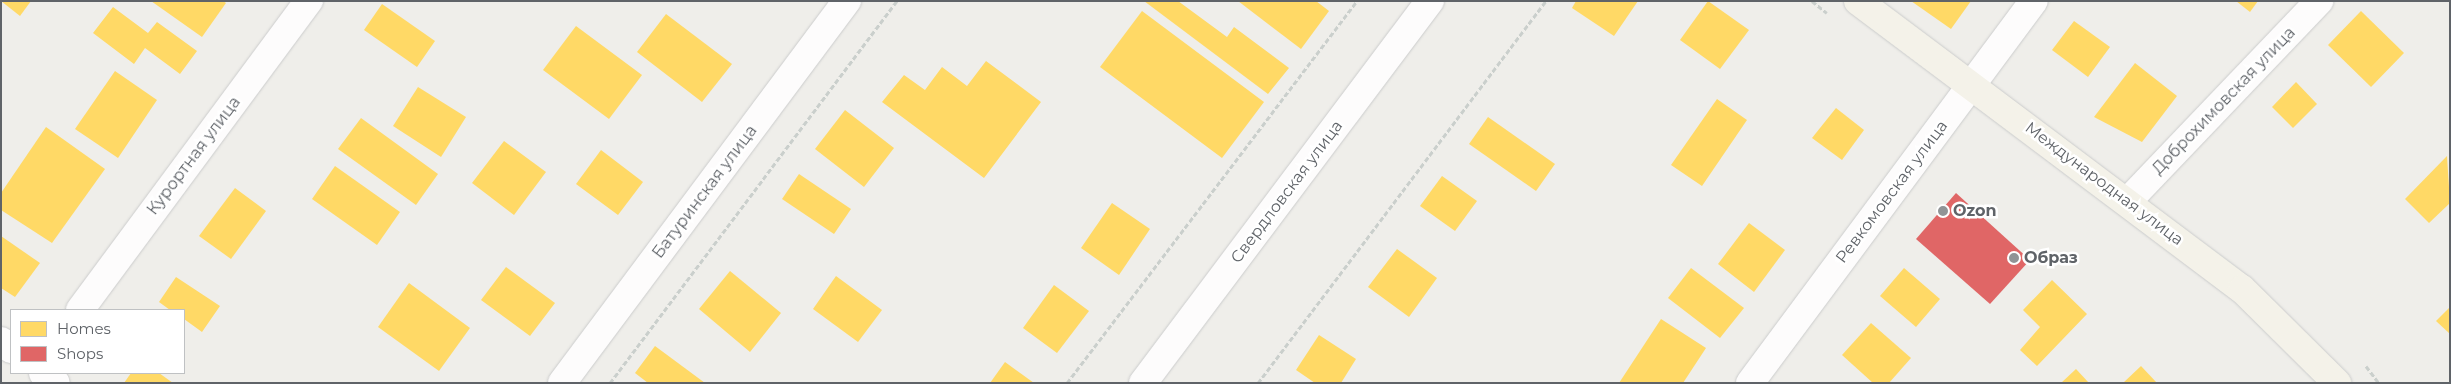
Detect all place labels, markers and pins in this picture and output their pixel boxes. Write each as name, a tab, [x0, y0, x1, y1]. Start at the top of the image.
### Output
place label: Ozon	[1953, 201, 1997, 221]
marker: Ozon	[1937, 205, 1949, 217]
place label: Образ	[2024, 248, 2078, 268]
marker: Образ	[2008, 252, 2020, 264]

